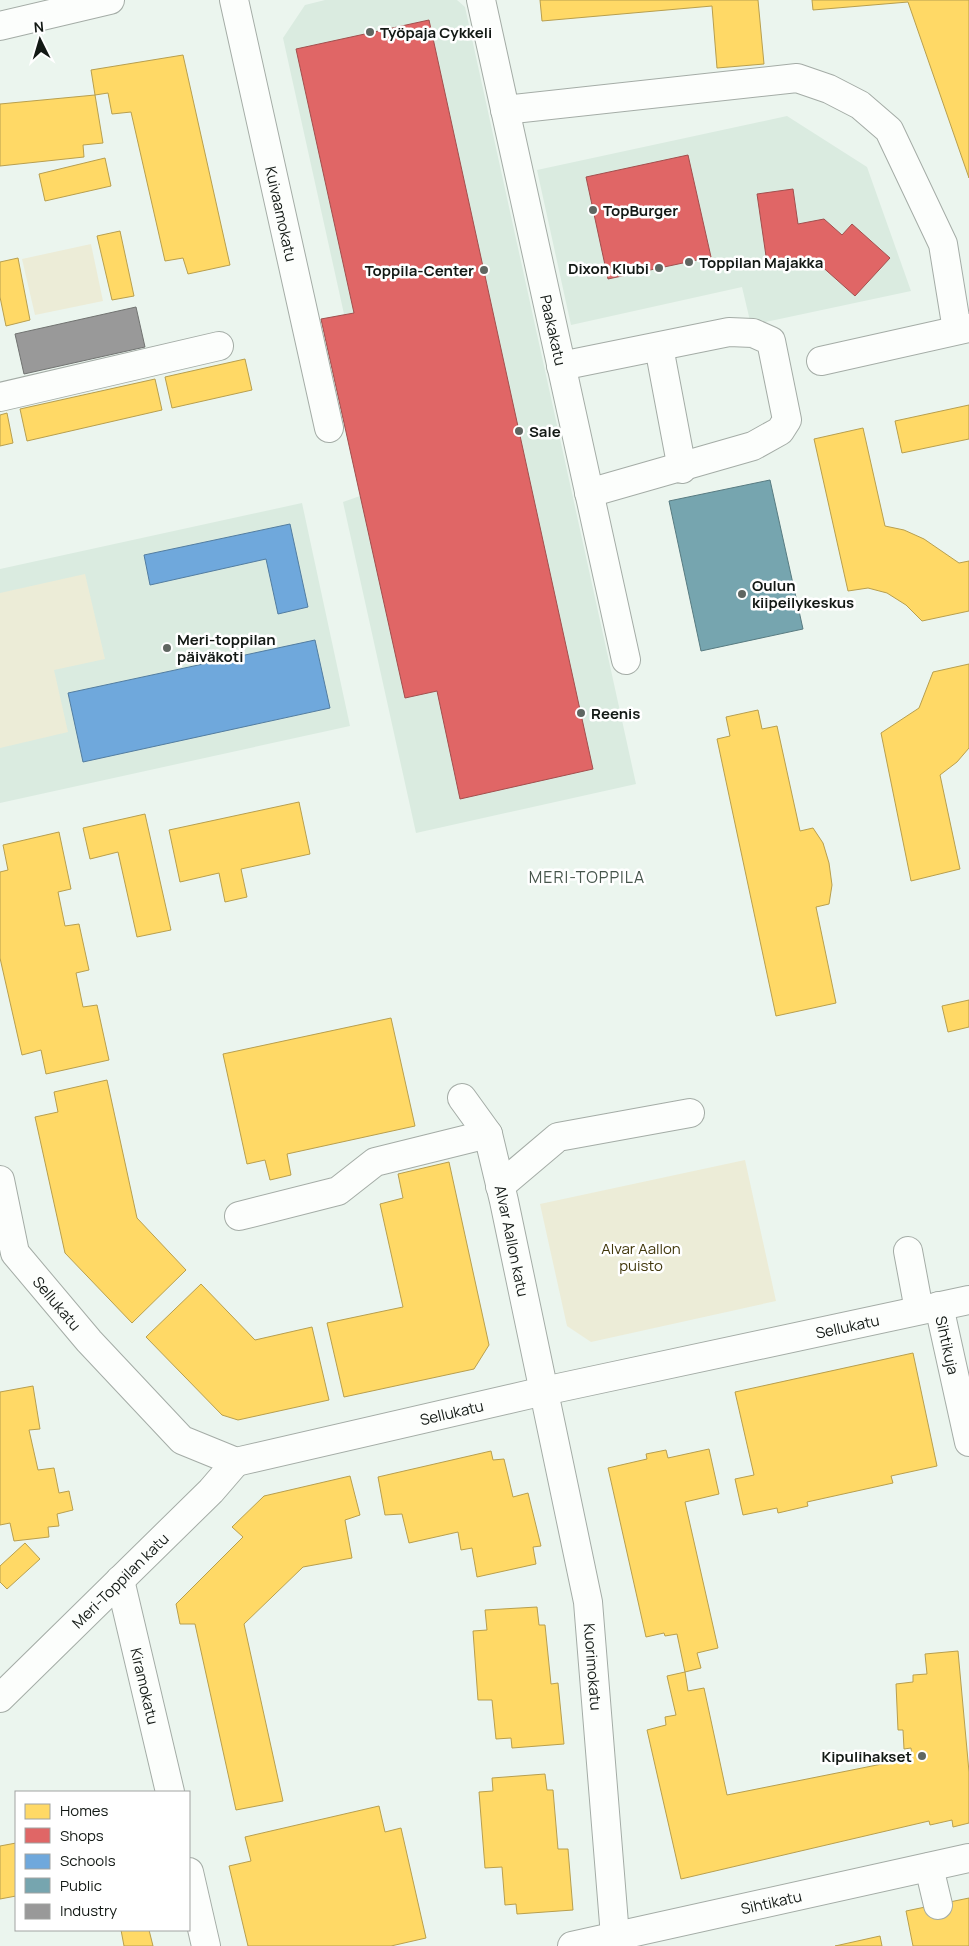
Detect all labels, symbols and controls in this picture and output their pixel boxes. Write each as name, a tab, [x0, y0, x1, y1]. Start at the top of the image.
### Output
north arrow	[15, 15, 65, 65]
text: N	[33, 17, 45, 36]
place label: Työpaja Cykkeli	[380, 22, 492, 43]
marker: Työpaja Cykkeli	[364, 26, 376, 38]
street label: Kuivaamokatu	[261, 164, 302, 263]
place label: TopBurger	[603, 200, 678, 221]
marker: TopBurger	[587, 204, 599, 216]
place label: Toppilan Majakka	[699, 252, 823, 273]
marker: Toppilan Majakka	[683, 256, 695, 268]
place label: Dixon Klubi	[568, 258, 649, 279]
place label: Toppila-Center	[365, 260, 474, 281]
marker: Dixon Klubi	[653, 262, 665, 274]
marker: Toppila-Center	[478, 264, 490, 276]
street label: Paakakatu	[536, 293, 572, 368]
place label: Sale	[529, 421, 561, 442]
marker: Sale	[513, 425, 525, 437]
place label: Oulun kiipeilykeskus	[752, 575, 854, 613]
marker: Oulun kiipeilykeskus	[736, 588, 748, 600]
place label: Meri-toppilan päiväkoti	[177, 629, 276, 667]
marker: Meri-toppilan päiväkoti	[161, 642, 173, 654]
place label: Reenis	[591, 703, 640, 724]
marker: Reenis	[575, 707, 587, 719]
district label: MERI-TOPPILA	[529, 866, 645, 888]
street label: Alvar Aallon katu	[490, 1183, 534, 1298]
park label: Alvar Aallon puisto	[601, 1238, 681, 1276]
street label: Sellukatu	[28, 1272, 86, 1335]
street label: Sellukatu	[814, 1309, 881, 1343]
street label: Sihtikuja	[931, 1314, 964, 1376]
street label: Sellukatu	[418, 1395, 486, 1430]
street label: Meri-Toppilan katu	[67, 1528, 173, 1633]
street label: Kuorimokatu	[579, 1622, 607, 1711]
street label: Kiramokatu	[126, 1646, 164, 1727]
place label: Kipulihakset	[821, 1746, 912, 1767]
marker: Kipulihakset	[916, 1750, 928, 1762]
legend	[15, 1791, 190, 1931]
text: Homes	[60, 1800, 109, 1821]
text: Shops	[60, 1825, 104, 1846]
text: Schools	[60, 1850, 116, 1871]
text: Public	[60, 1875, 102, 1896]
street label: Sihtikatu	[739, 1885, 804, 1919]
text: Industry	[60, 1900, 117, 1921]

